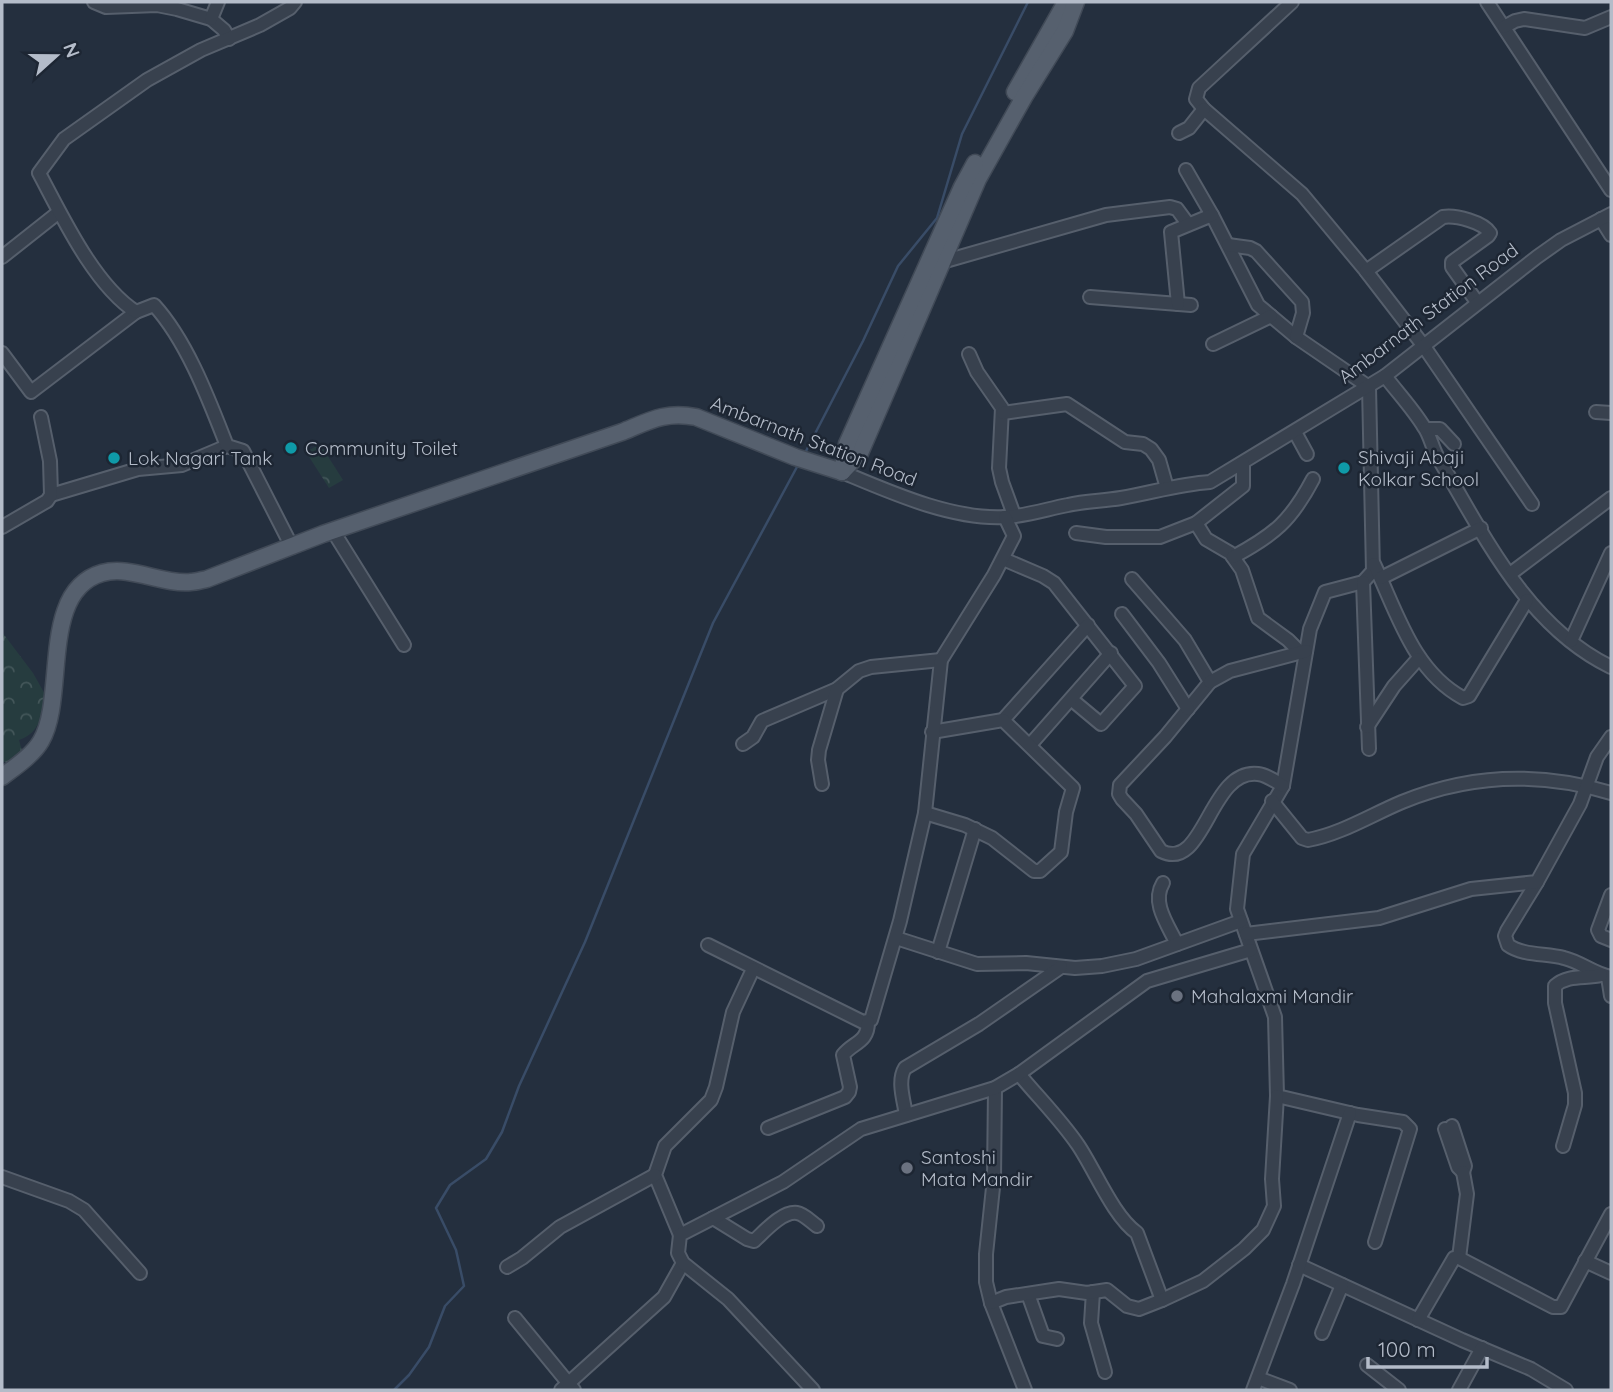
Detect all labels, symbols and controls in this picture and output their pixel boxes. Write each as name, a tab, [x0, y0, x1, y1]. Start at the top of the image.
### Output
north arrow	[21, 21, 91, 91]
text: N	[58, 39, 86, 61]
street label: Ambarnath Station Road	[1333, 238, 1523, 388]
street label: Ambarnath Station Road	[708, 391, 920, 491]
place label: Community Toilet	[305, 436, 458, 460]
marker: Community Toilet	[283, 440, 299, 456]
place label: Shivaji Abaji Kolkar School	[1358, 445, 1479, 491]
place label: Lok Nagari Tank	[128, 446, 272, 470]
marker: Lok Nagari Tank	[106, 450, 122, 466]
marker: Shivaji Abaji Kolkar School	[1336, 460, 1352, 476]
place label: Mahalaxmi Mandir	[1191, 984, 1354, 1008]
marker: Mahalaxmi Mandir	[1169, 988, 1185, 1004]
place label: Santoshi Mata Mandir	[921, 1145, 1033, 1191]
marker: Santoshi Mata Mandir	[899, 1160, 915, 1176]
scale bar	[1368, 1326, 1487, 1370]
text: 100 m	[1378, 1336, 1436, 1362]

